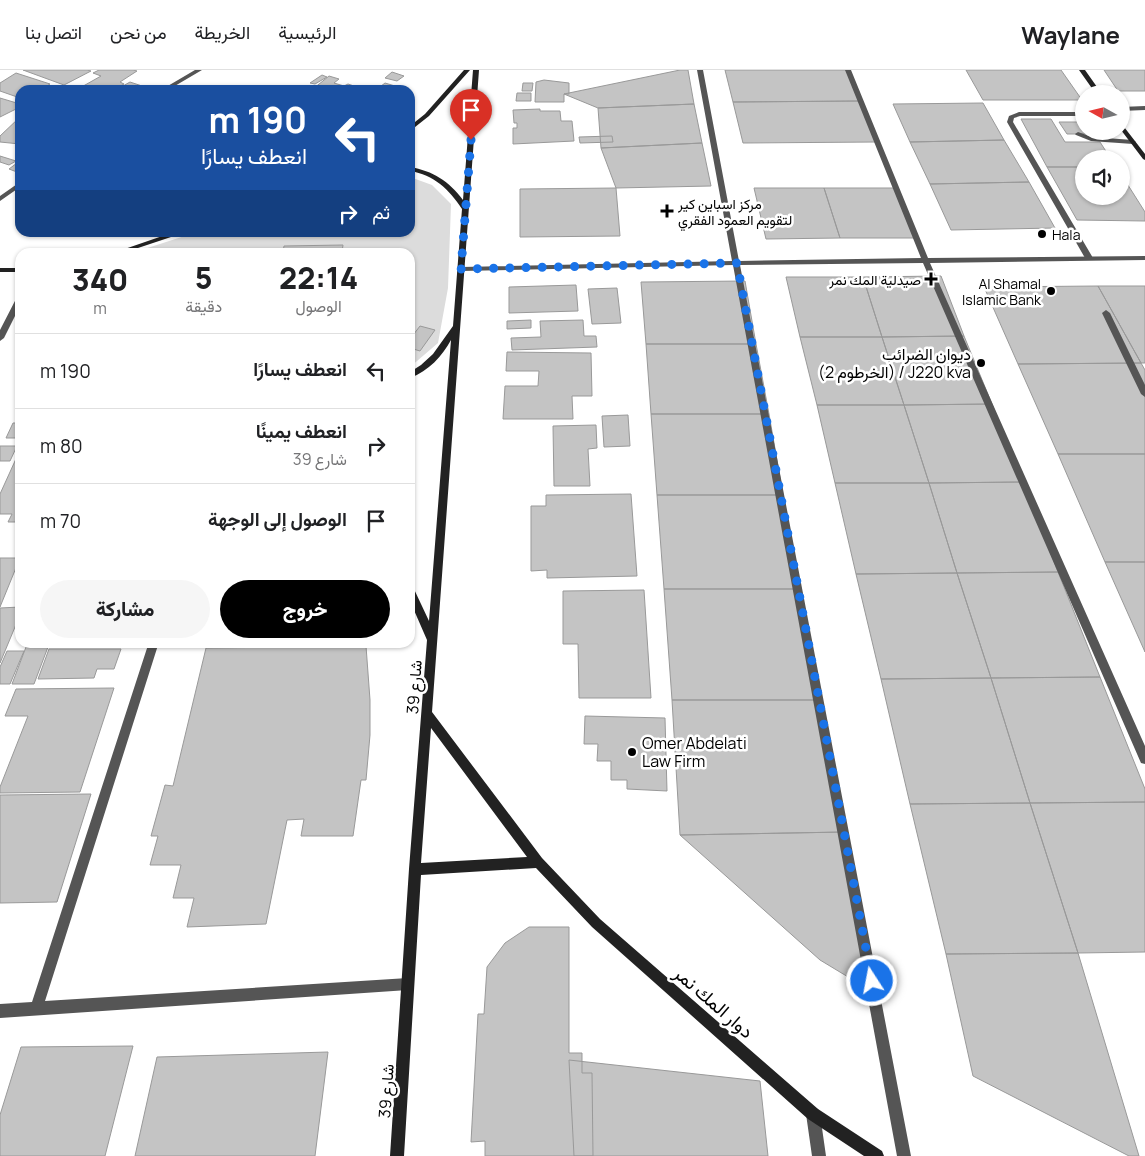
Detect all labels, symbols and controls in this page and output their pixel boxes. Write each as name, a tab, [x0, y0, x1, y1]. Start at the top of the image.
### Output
text: Waylane	[1021, 18, 1120, 51]
text: اتصل بنا	[25, 20, 82, 44]
text: من نحن	[110, 20, 167, 44]
text: الخريطة	[195, 20, 250, 44]
text: الرئيسية	[278, 20, 336, 44]
north arrow	[1075, 85, 1130, 140]
map controls	[1075, 85, 1130, 205]
pin	[450, 89, 492, 140]
text: 190 m	[208, 96, 307, 144]
icon: arrive	[457, 96, 485, 124]
icon: left	[325, 105, 390, 170]
text: انعطف يسارًا	[201, 141, 307, 171]
button: sound	[1075, 150, 1130, 205]
place label: مركز اسباين كير لتقويم العمود الفقري	[677, 194, 792, 232]
text: ثم	[372, 199, 390, 225]
icon: right	[334, 200, 362, 228]
marker: مركز اسباين كير لتقويم العمود الفقري	[660, 204, 674, 218]
place label: Hala	[1052, 225, 1080, 244]
marker: Hala	[1036, 228, 1048, 240]
text: 5	[195, 257, 213, 298]
text: 22:14	[279, 257, 358, 298]
text: 340	[72, 259, 128, 300]
place label: صيدلية المك نمر	[828, 270, 921, 289]
marker: صيدلية المك نمر	[925, 273, 937, 285]
place label: Al Shamal Islamic Bank	[962, 274, 1042, 309]
marker: Al Shamal Islamic Bank	[1045, 285, 1057, 297]
text: دقيقة	[185, 295, 222, 317]
text: الوصول	[296, 295, 342, 317]
text: m	[93, 297, 107, 319]
place label: ديوان الضرائب (الخرطوم 2) / J220 kva	[818, 343, 971, 383]
text: انعطف يسارًا	[253, 356, 347, 382]
icon: left	[362, 357, 390, 385]
marker: ديوان الضرائب (الخرطوم 2) / J220 kva	[975, 357, 987, 369]
text: 190 m	[40, 358, 91, 384]
text: انعطف يمينًا	[256, 418, 347, 444]
icon: right	[362, 432, 390, 460]
text: 80 m	[40, 433, 83, 459]
text: شارع 39	[293, 448, 347, 470]
text: الوصول إلى الوجهة	[208, 506, 347, 532]
icon: arrive	[362, 507, 390, 535]
text: 70 m	[40, 508, 81, 534]
button: مشاركة	[40, 580, 210, 638]
button: خروج	[220, 580, 390, 638]
street label: شارع 39	[401, 659, 428, 715]
place label: Omer Abdelati Law Firm	[642, 732, 747, 772]
marker: Omer Abdelati Law Firm	[626, 746, 638, 758]
position arrow	[845, 954, 897, 1006]
street label: دوار المك نمر	[668, 959, 759, 1044]
street label: شارع 39	[373, 1063, 400, 1119]

